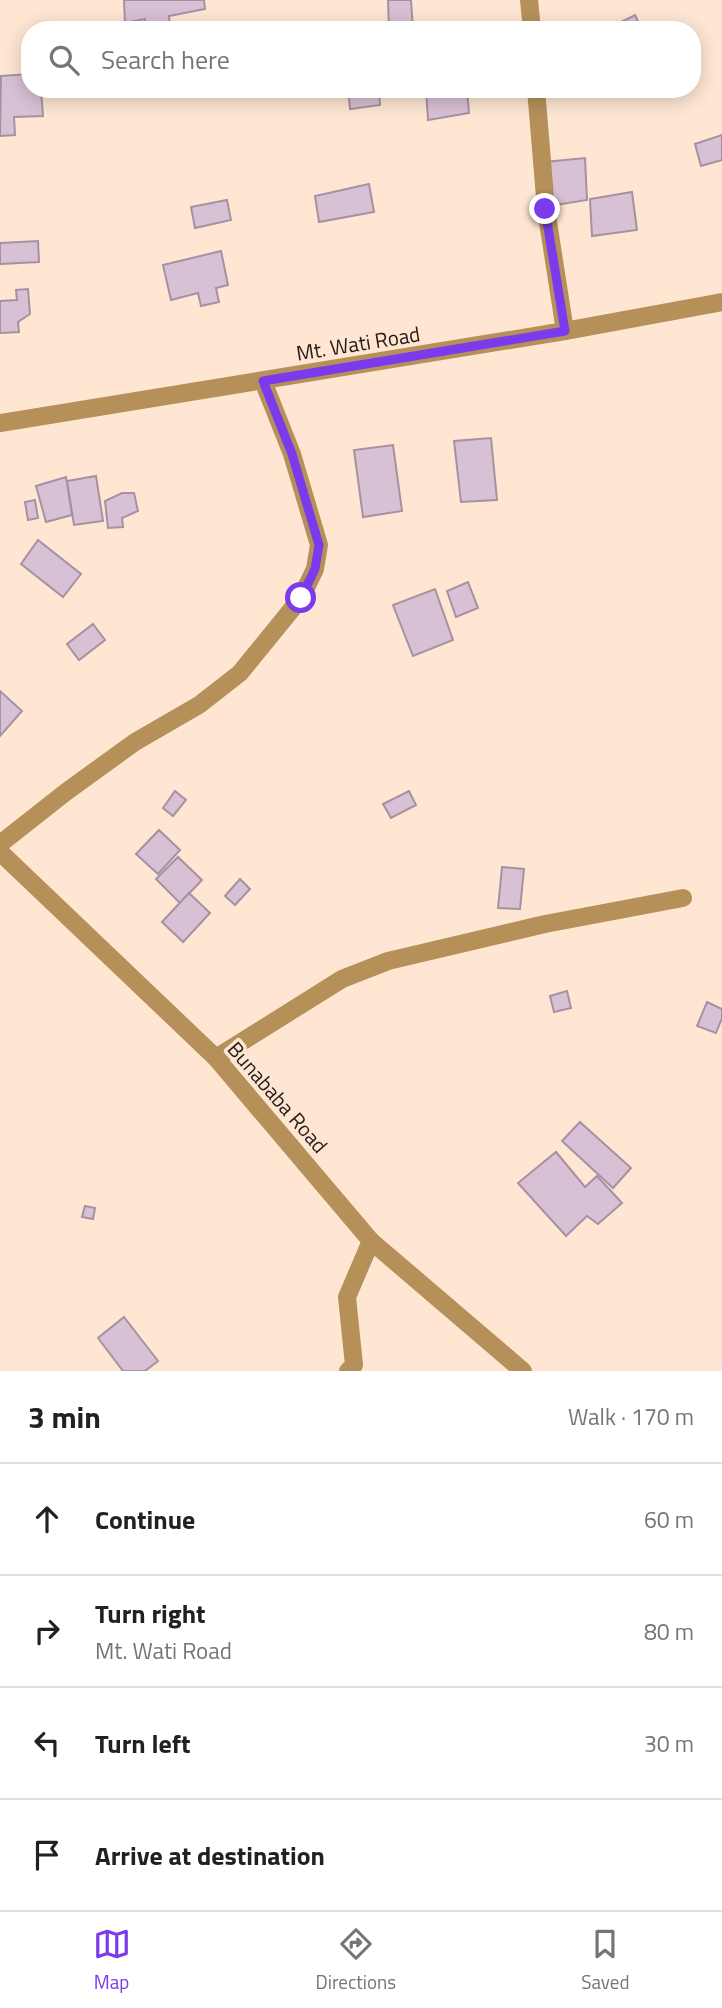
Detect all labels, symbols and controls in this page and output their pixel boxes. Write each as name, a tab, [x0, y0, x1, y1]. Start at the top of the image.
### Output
search box	[21, 21, 701, 98]
text: Search here	[101, 40, 230, 79]
icon: search	[45, 41, 83, 79]
route end	[529, 193, 560, 224]
street label: Mt. Wati Road	[294, 317, 422, 369]
route start	[285, 582, 316, 613]
street label: Bunababa Road	[220, 1034, 336, 1160]
text: 3 min	[28, 1394, 101, 1440]
text: Walk · 170 m	[568, 1399, 694, 1434]
icon: ahead	[28, 1500, 66, 1538]
text: Continue	[95, 1500, 195, 1539]
text: 60 m	[644, 1502, 694, 1537]
text: Turn right	[95, 1594, 206, 1633]
icon: right	[28, 1612, 66, 1650]
text: 80 m	[644, 1614, 694, 1649]
text: Mt. Wati Road	[95, 1633, 232, 1668]
icon: left	[28, 1724, 66, 1762]
text: Turn left	[95, 1724, 190, 1763]
text: 30 m	[644, 1726, 694, 1761]
icon: arrive	[28, 1836, 66, 1874]
text: Arrive at destination	[95, 1836, 325, 1875]
tab: Map	[93, 1925, 131, 1996]
tab: Directions	[316, 1925, 396, 1996]
tab: Saved	[581, 1925, 629, 1996]

